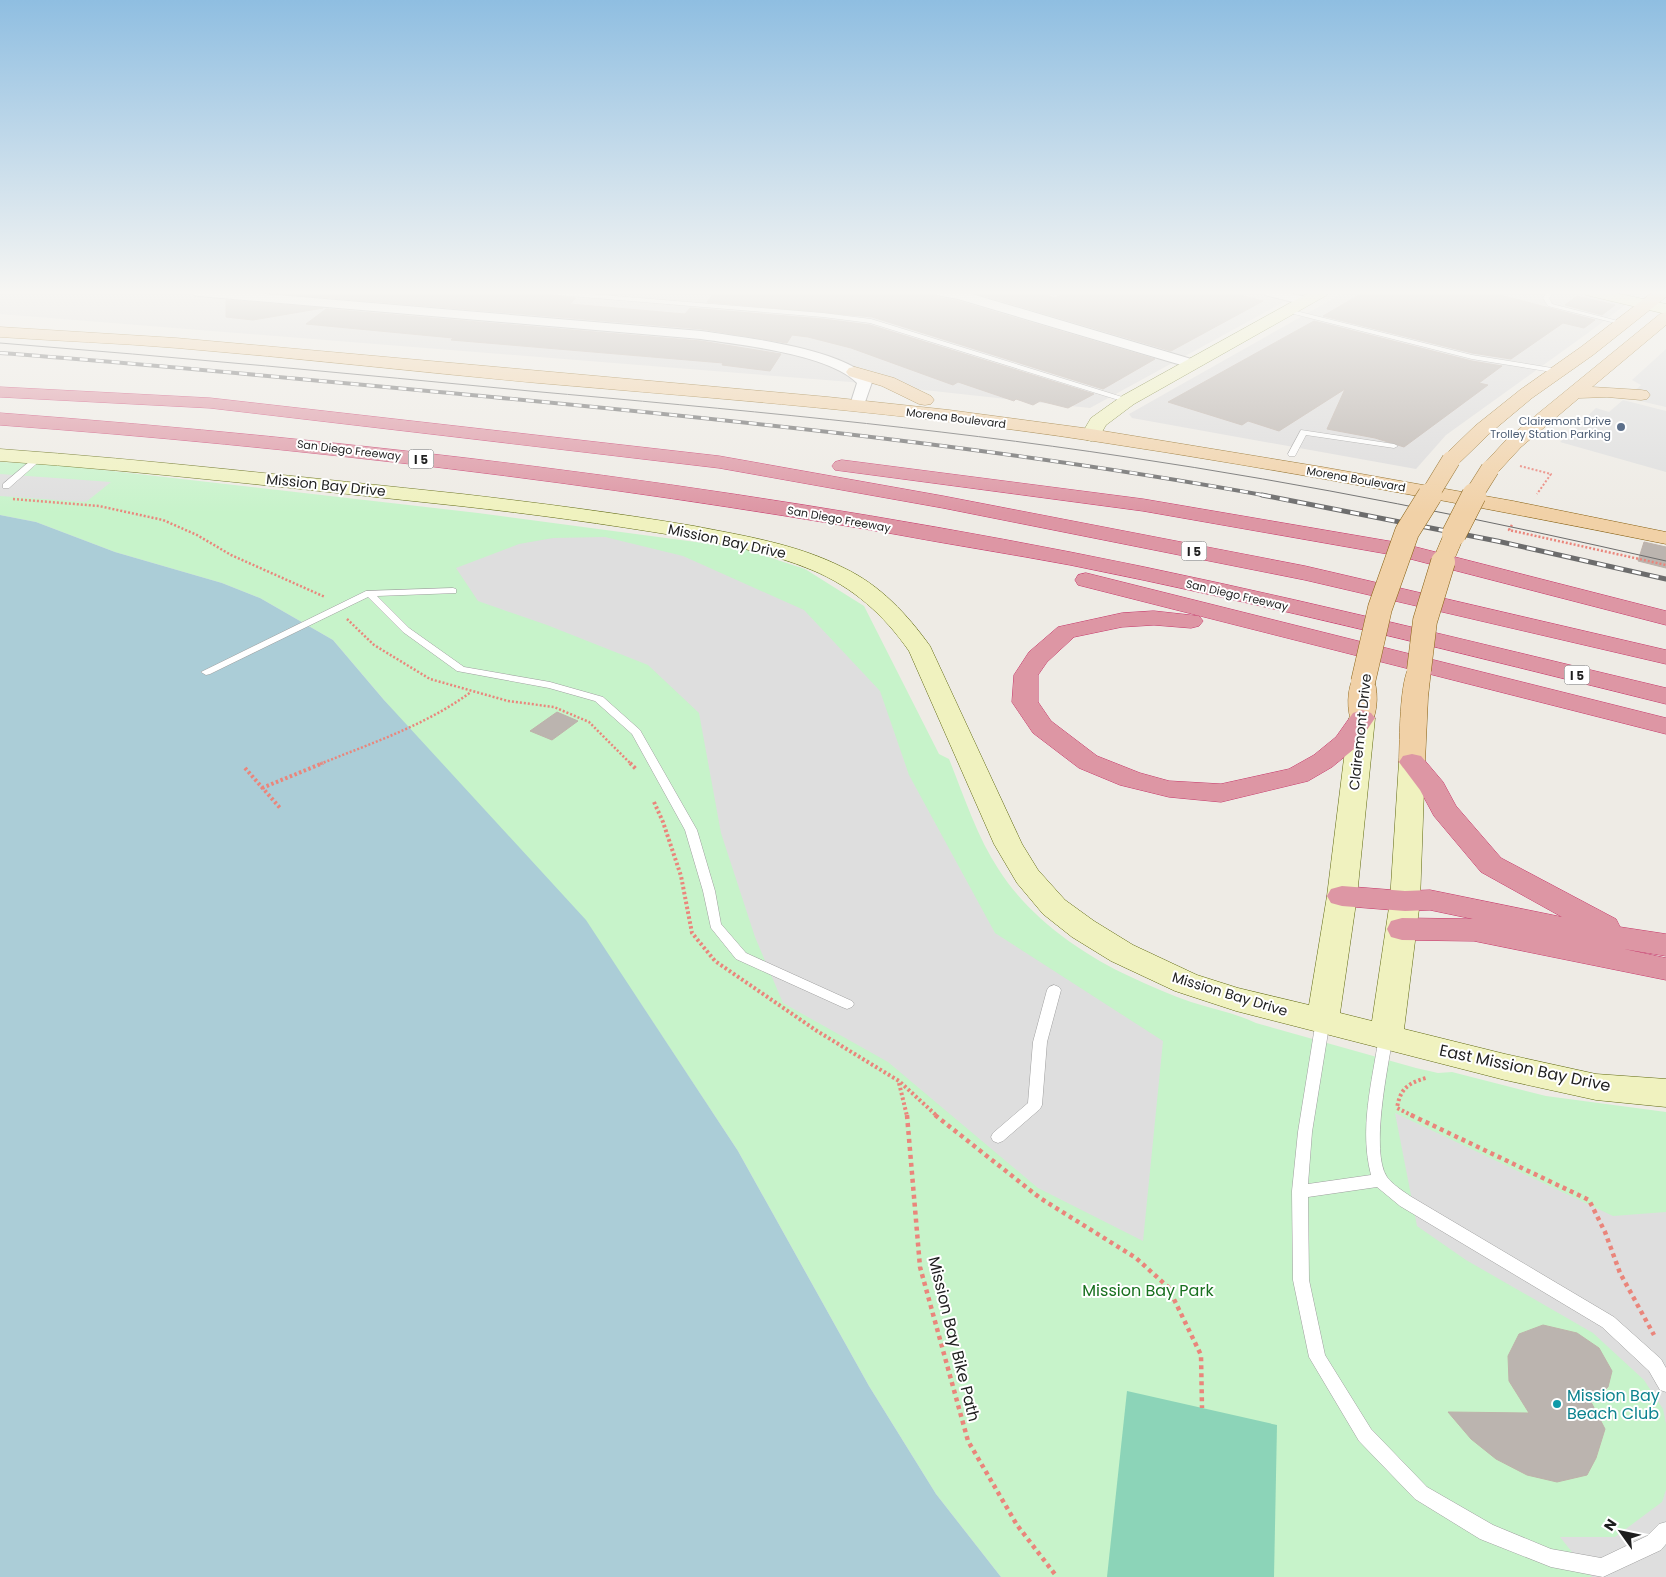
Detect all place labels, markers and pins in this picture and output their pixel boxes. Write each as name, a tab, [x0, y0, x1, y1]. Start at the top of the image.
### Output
place label: Clairemont Drive Trolley Station Parking	[1490, 413, 1611, 442]
marker: Clairemont Drive Trolley Station Parking	[1615, 421, 1627, 433]
place label: Mission Bay Beach Club	[1567, 1384, 1660, 1425]
marker: Mission Bay Beach Club	[1551, 1398, 1563, 1410]

